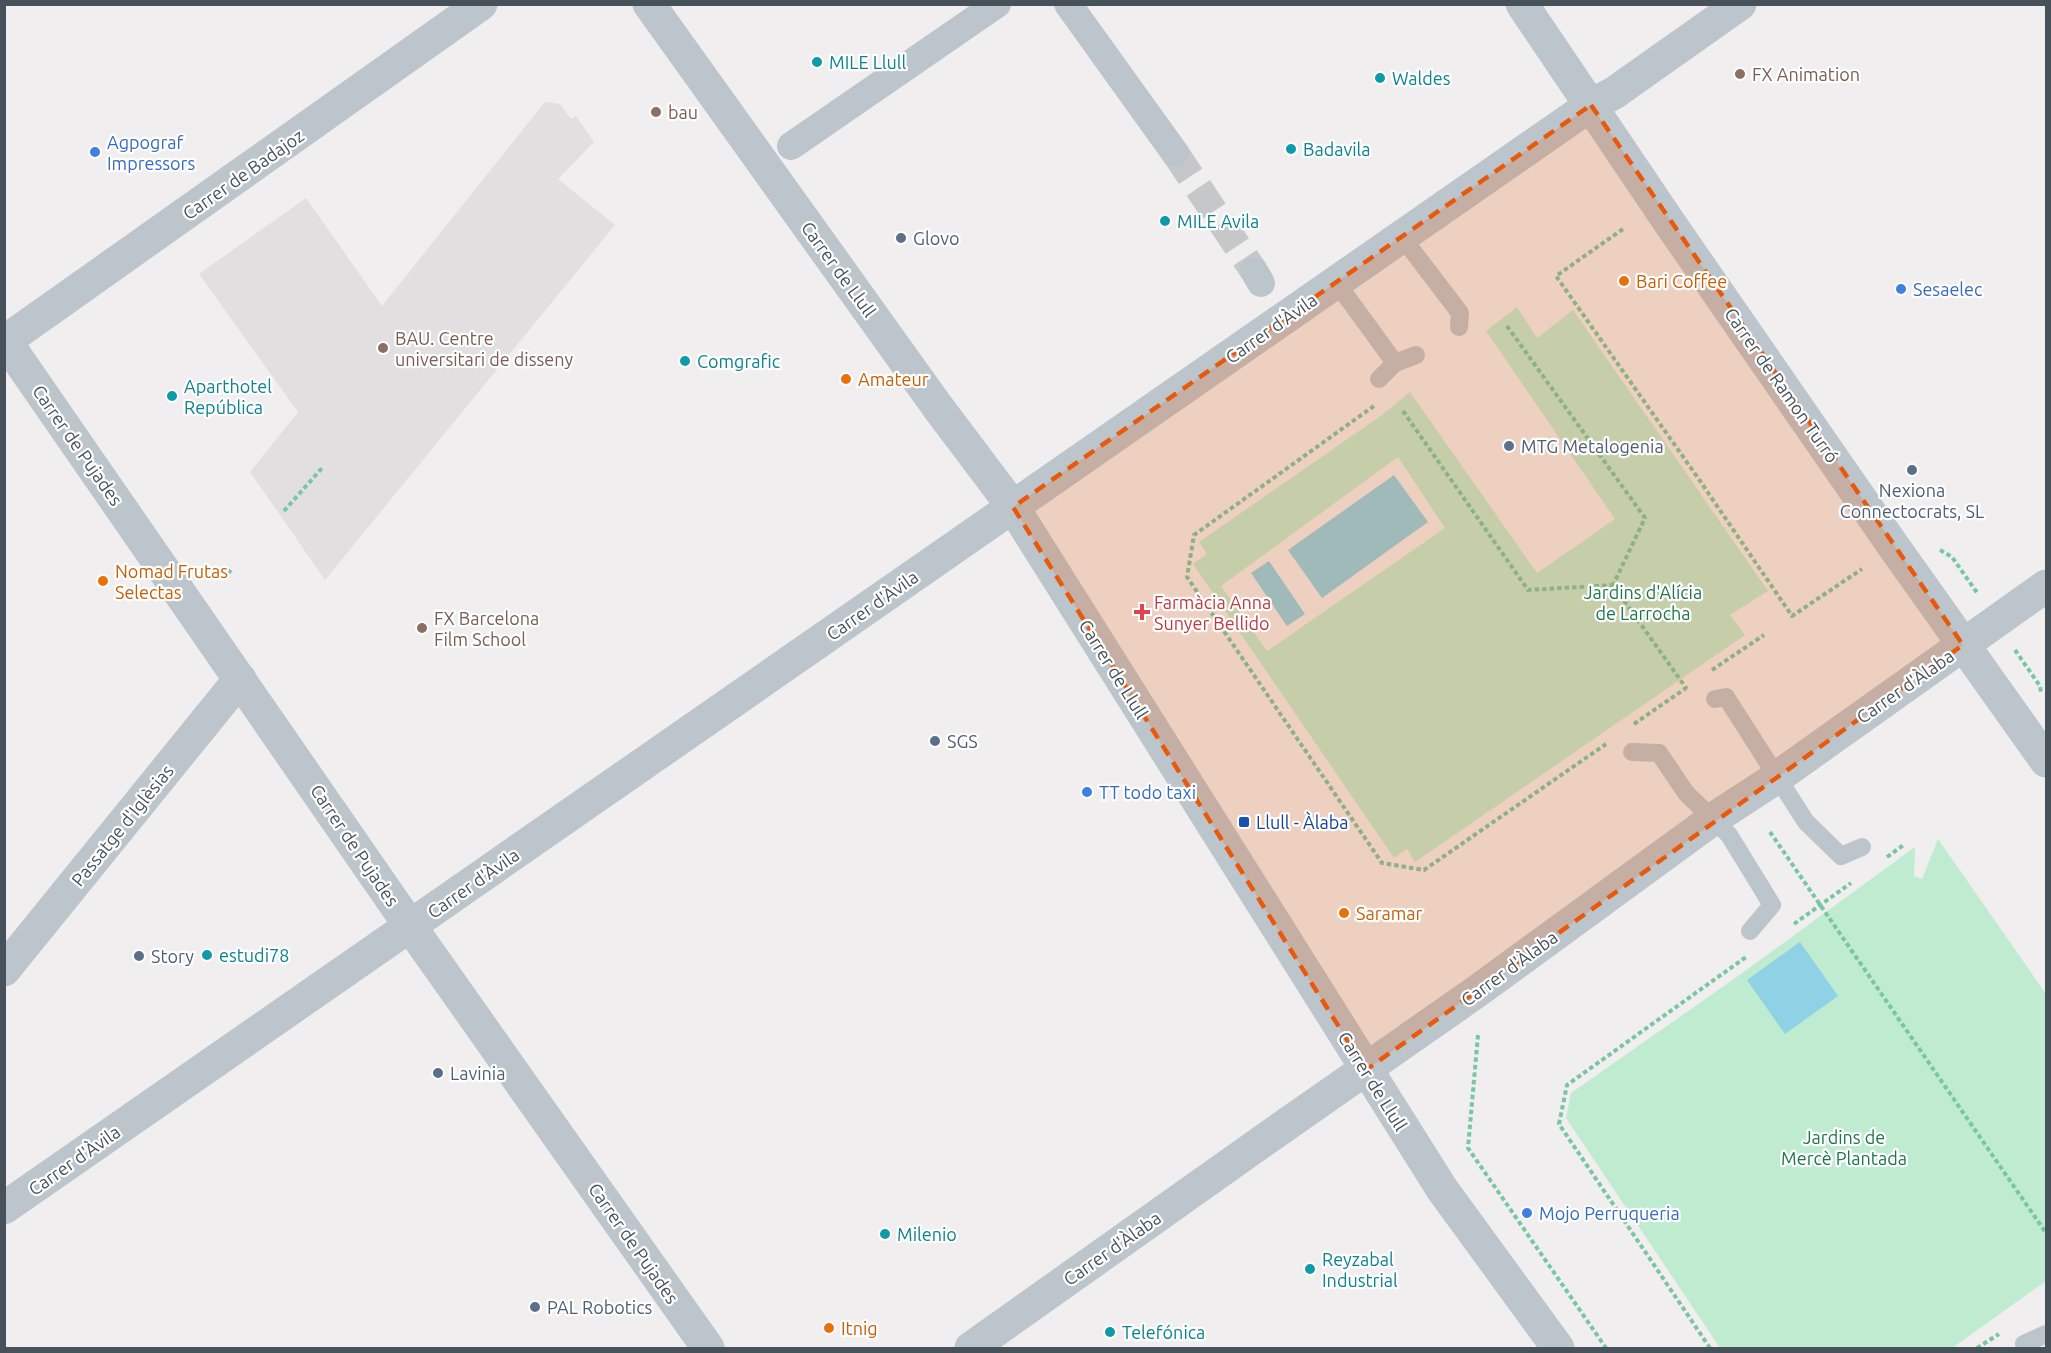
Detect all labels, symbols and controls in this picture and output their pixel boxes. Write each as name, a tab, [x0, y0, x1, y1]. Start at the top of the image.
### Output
place label: MILE Llull	[829, 52, 907, 72]
marker: MILE Llull	[810, 55, 824, 69]
place label: FX Animation	[1752, 64, 1860, 84]
marker: FX Animation	[1733, 67, 1747, 81]
place label: Waldes	[1392, 68, 1451, 88]
marker: Waldes	[1373, 71, 1387, 85]
place label: bau	[668, 102, 698, 122]
marker: bau	[649, 105, 663, 119]
street label: Carrer de Badajoz	[179, 125, 307, 223]
place label: Agpograf Impressors	[107, 132, 195, 173]
place label: Badavila	[1303, 139, 1371, 159]
marker: Badavila	[1284, 142, 1298, 156]
marker: Agpograf Impressors	[88, 145, 102, 159]
place label: MILE Avila	[1177, 211, 1259, 231]
marker: MILE Avila	[1158, 214, 1172, 228]
street label: Carrer de Llull	[798, 217, 880, 321]
place label: Glovo	[913, 228, 959, 248]
marker: Glovo	[894, 231, 908, 245]
place label: Bari Coffee	[1636, 271, 1727, 291]
marker: Bari Coffee	[1617, 274, 1631, 288]
place label: Sesaelec	[1913, 279, 1982, 299]
marker: Sesaelec	[1894, 282, 1908, 296]
street label: Carrer d'Àvila	[1221, 288, 1321, 367]
street label: Carrer de Ramon Turró	[1721, 304, 1843, 466]
place label: BAU. Centre universitari de disseny	[395, 328, 573, 369]
marker: BAU. Centre universitari de disseny	[376, 341, 390, 355]
place label: Comgrafic	[697, 351, 780, 371]
marker: Comgrafic	[678, 354, 692, 368]
place label: Amateur	[858, 369, 929, 389]
marker: Amateur	[839, 372, 853, 386]
place label: Aparthotel República	[184, 376, 272, 417]
street label: Carrer de Pujades	[29, 381, 127, 509]
marker: Aparthotel República	[165, 389, 179, 403]
place label: MTG Metalogenia	[1521, 436, 1664, 456]
marker: MTG Metalogenia	[1502, 439, 1516, 453]
marker: Nexiona Connectocrats, SL	[1905, 463, 1919, 477]
place label: Nexiona Connectocrats, SL	[1840, 480, 1984, 521]
place label: Nomad Frutas Selectas	[115, 561, 228, 602]
street label: Carrer d'Àvila	[822, 565, 922, 644]
marker: Nomad Frutas Selectas	[96, 574, 110, 588]
park label: Jardins d'Alícia de Larrocha	[1584, 582, 1702, 623]
place label: Farmàcia Anna Sunyer Bellido	[1154, 592, 1271, 633]
marker: Farmàcia Anna Sunyer Bellido	[1135, 605, 1149, 619]
place label: FX Barcelona Film School	[434, 608, 539, 649]
street label: Carrer de Llull	[1076, 616, 1153, 722]
marker: FX Barcelona Film School	[415, 621, 429, 635]
street label: Carrer d'Àlaba	[1852, 644, 1957, 727]
place label: SGS	[947, 731, 978, 751]
marker: SGS	[928, 734, 942, 748]
street label: Passatge d'Iglèsias	[67, 760, 177, 890]
street label: Carrer de Pujades	[307, 780, 403, 910]
place label: TT todo taxi	[1099, 782, 1196, 802]
marker: TT todo taxi	[1080, 785, 1094, 799]
place label: Llull - Àlaba	[1256, 811, 1349, 832]
marker: Llull - Àlaba	[1237, 815, 1251, 829]
street label: Carrer d'Àvila	[423, 843, 523, 922]
place label: Saramar	[1356, 903, 1423, 923]
marker: Saramar	[1337, 906, 1351, 920]
street label: Carrer d'Àlaba	[1456, 926, 1561, 1010]
place label: estudi78	[219, 945, 289, 965]
place label: Story	[151, 946, 194, 966]
marker: estudi78	[200, 948, 214, 962]
marker: Story	[132, 949, 146, 963]
street label: Carrer de Llull	[1335, 1028, 1412, 1134]
place label: Lavinia	[450, 1063, 505, 1083]
marker: Lavinia	[431, 1066, 445, 1080]
street label: Carrer d'Àvila	[24, 1120, 124, 1199]
park label: Jardins de Mercè Plantada	[1781, 1127, 1907, 1168]
street label: Carrer de Pujades	[585, 1179, 683, 1307]
place label: Mojo Perruqueria	[1539, 1203, 1680, 1223]
street label: Carrer d'Àlaba	[1059, 1206, 1164, 1289]
marker: Mojo Perruqueria	[1520, 1206, 1534, 1220]
place label: Milenio	[897, 1224, 957, 1244]
marker: Milenio	[878, 1227, 892, 1241]
place label: Reyzabal Industrial	[1322, 1249, 1398, 1290]
marker: Reyzabal Industrial	[1303, 1262, 1317, 1276]
place label: PAL Robotics	[547, 1297, 653, 1317]
marker: PAL Robotics	[528, 1300, 542, 1314]
place label: Itnig	[841, 1318, 878, 1338]
marker: Itnig	[822, 1321, 836, 1335]
place label: Telefónica	[1122, 1322, 1205, 1342]
marker: Telefónica	[1103, 1325, 1117, 1339]

